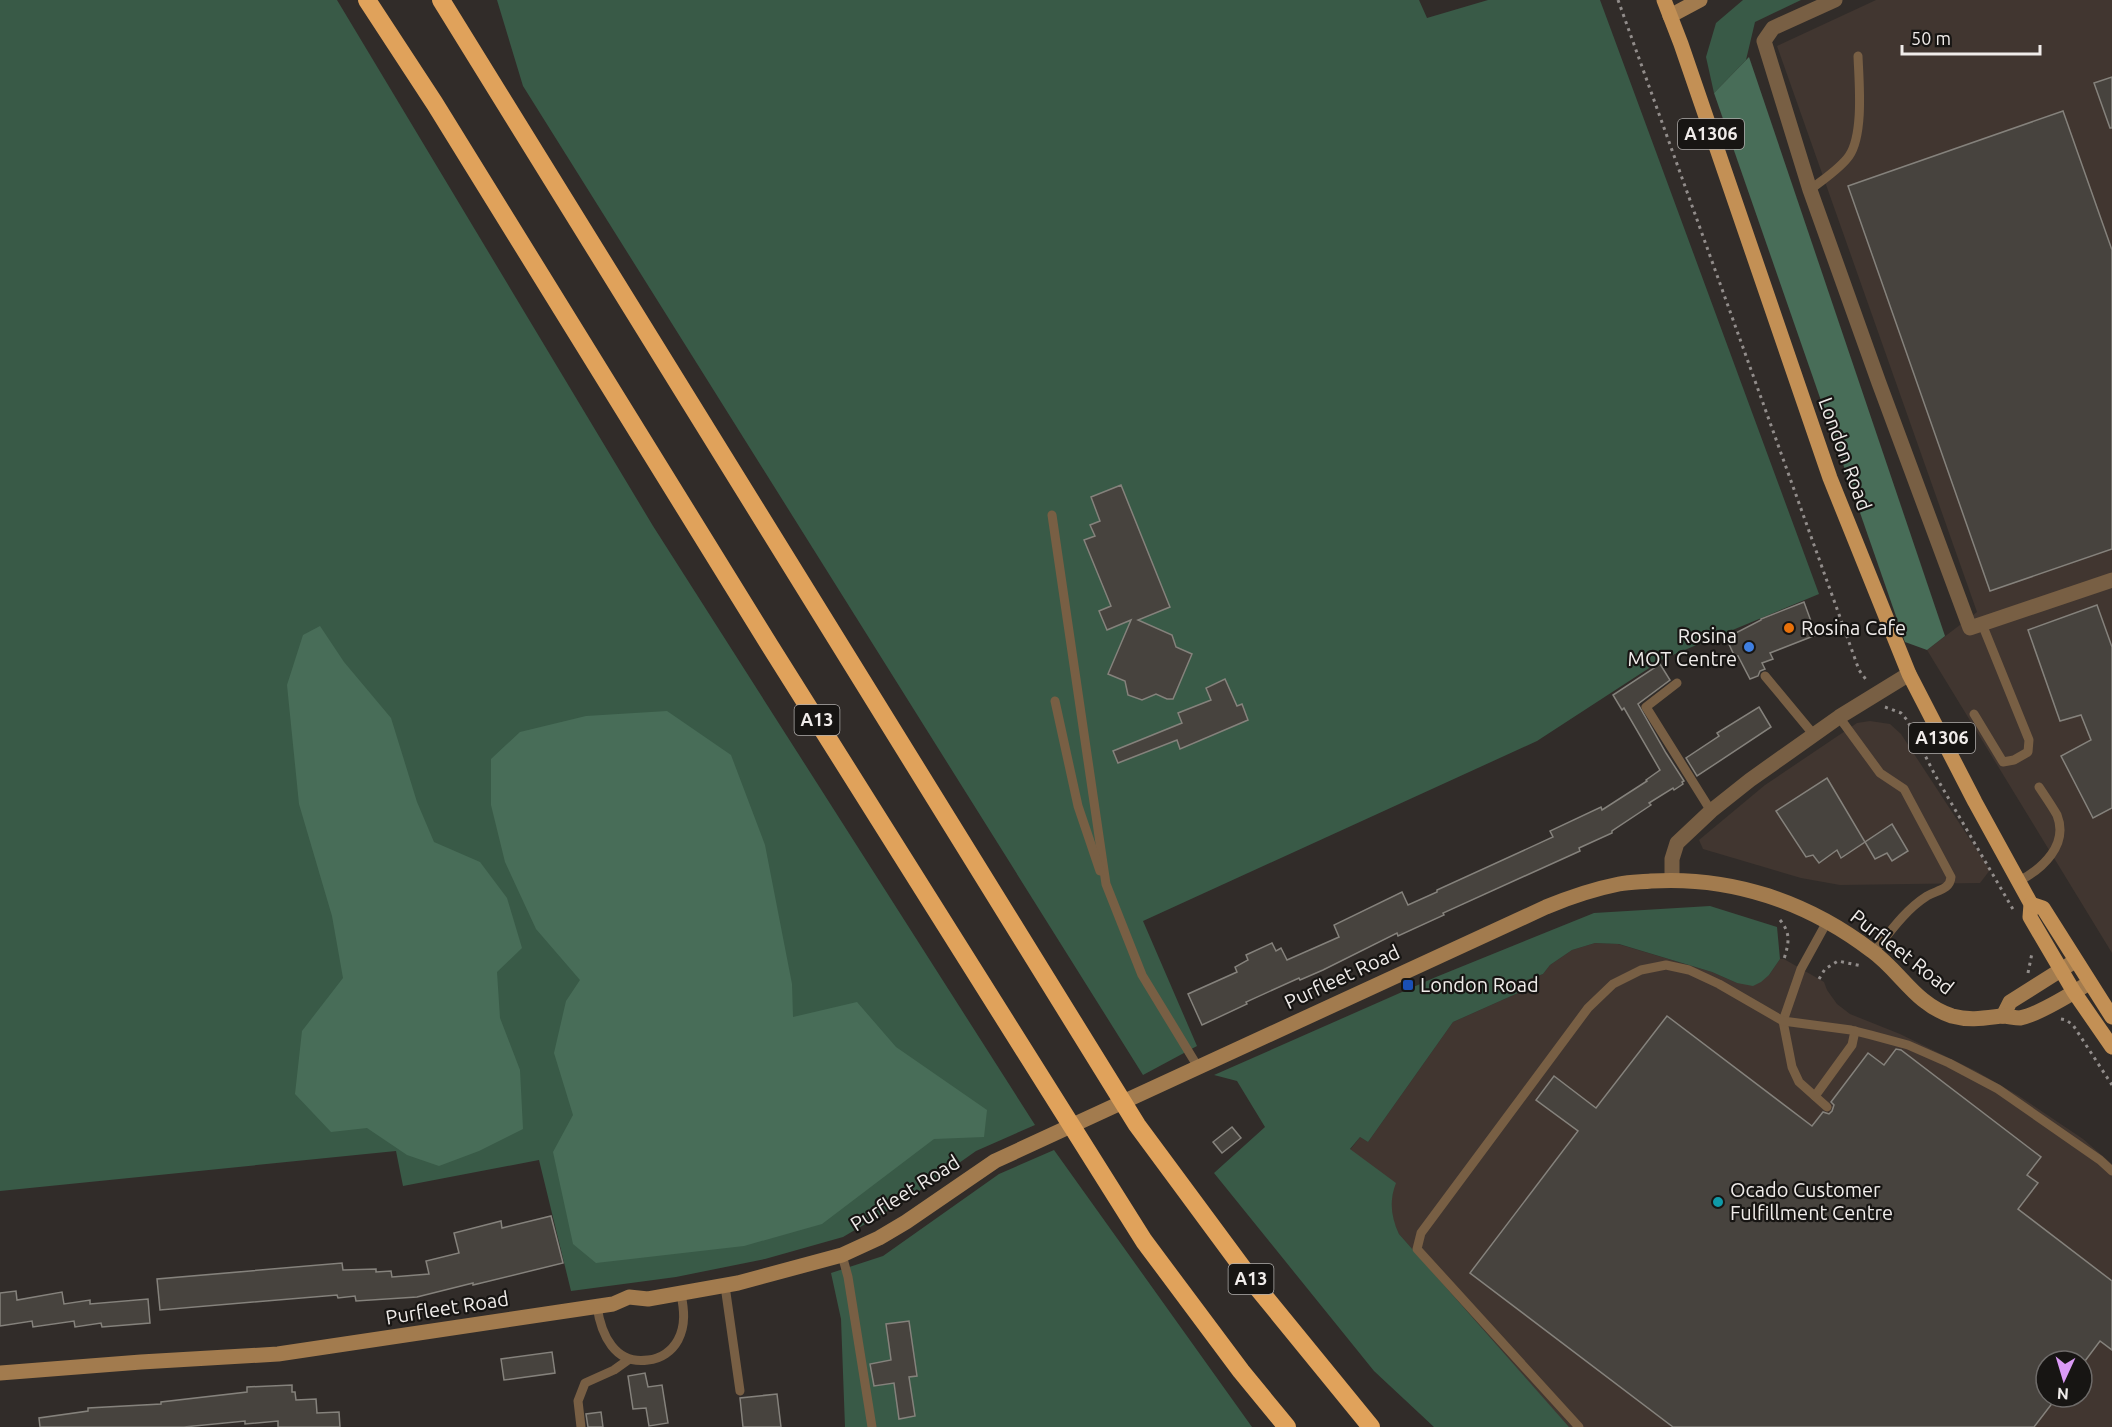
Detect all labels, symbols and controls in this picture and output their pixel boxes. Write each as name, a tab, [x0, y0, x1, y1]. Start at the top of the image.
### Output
scale bar	[1902, 18, 2040, 56]
text: 50 m	[1911, 28, 1951, 48]
road number: A1306	[1678, 119, 1744, 149]
street label: London Road	[1814, 394, 1877, 514]
place label: Rosina Cafe	[1801, 616, 1906, 639]
marker: Rosina Cafe	[1782, 621, 1796, 635]
place label: Rosina MOT Centre	[1628, 624, 1737, 670]
marker: Rosina MOT Centre	[1742, 640, 1756, 654]
road number: A13	[794, 705, 840, 735]
road number: A1306	[1909, 723, 1975, 753]
street label: Purfleet Road	[1846, 904, 1958, 999]
street label: Purfleet Road	[1281, 940, 1403, 1013]
place label: London Road	[1420, 973, 1539, 996]
marker: London Road	[1401, 978, 1415, 992]
street label: Purfleet Road	[846, 1150, 964, 1235]
place label: Ocado Customer Fulfillment Centre	[1730, 1178, 1893, 1224]
marker: Ocado Customer Fulfillment Centre	[1711, 1195, 1725, 1209]
road number: A13	[1228, 1264, 1274, 1294]
street label: Purfleet Road	[384, 1286, 510, 1329]
north arrow	[2034, 1349, 2094, 1409]
text: N	[2056, 1385, 2070, 1403]

